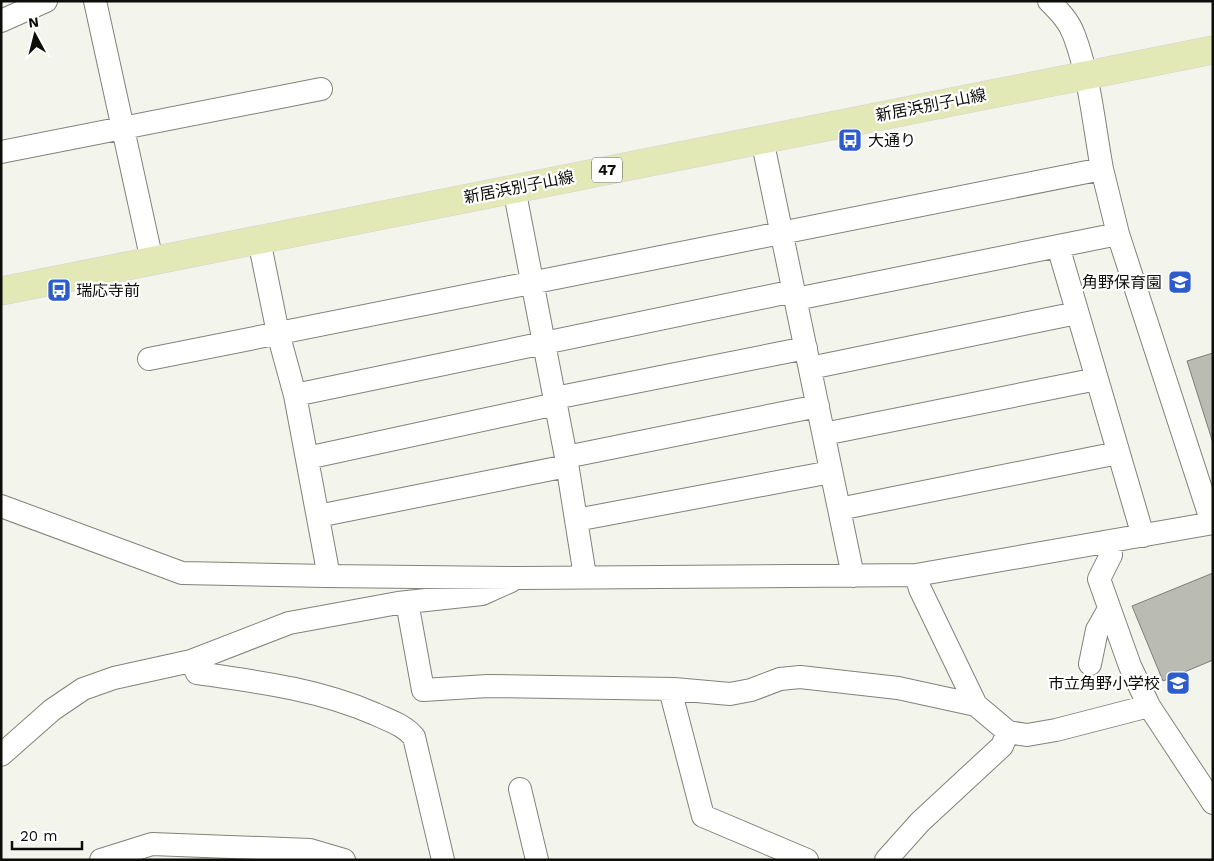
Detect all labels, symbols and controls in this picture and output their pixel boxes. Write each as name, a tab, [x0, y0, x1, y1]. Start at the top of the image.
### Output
north arrow	[10, 10, 60, 60]
text: N	[27, 14, 40, 31]
street label: 新居浜別子山線	[874, 85, 988, 125]
bus stop icon: 大通り	[837, 127, 863, 153]
place label: 大通り	[868, 131, 916, 150]
road number: 47	[592, 158, 622, 182]
street label: 新居浜別子山線	[462, 167, 576, 207]
school or university icon: 角野保育園	[1167, 269, 1193, 295]
place label: 角野保育園	[1082, 273, 1162, 292]
bus stop icon: 瑞応寺前	[46, 277, 72, 303]
place label: 瑞応寺前	[76, 281, 140, 300]
school or university icon: 市立角野小学校	[1165, 670, 1191, 696]
place label: 市立角野小学校	[1048, 674, 1160, 693]
scale bar	[12, 818, 82, 850]
text: 20 m	[20, 827, 58, 845]

